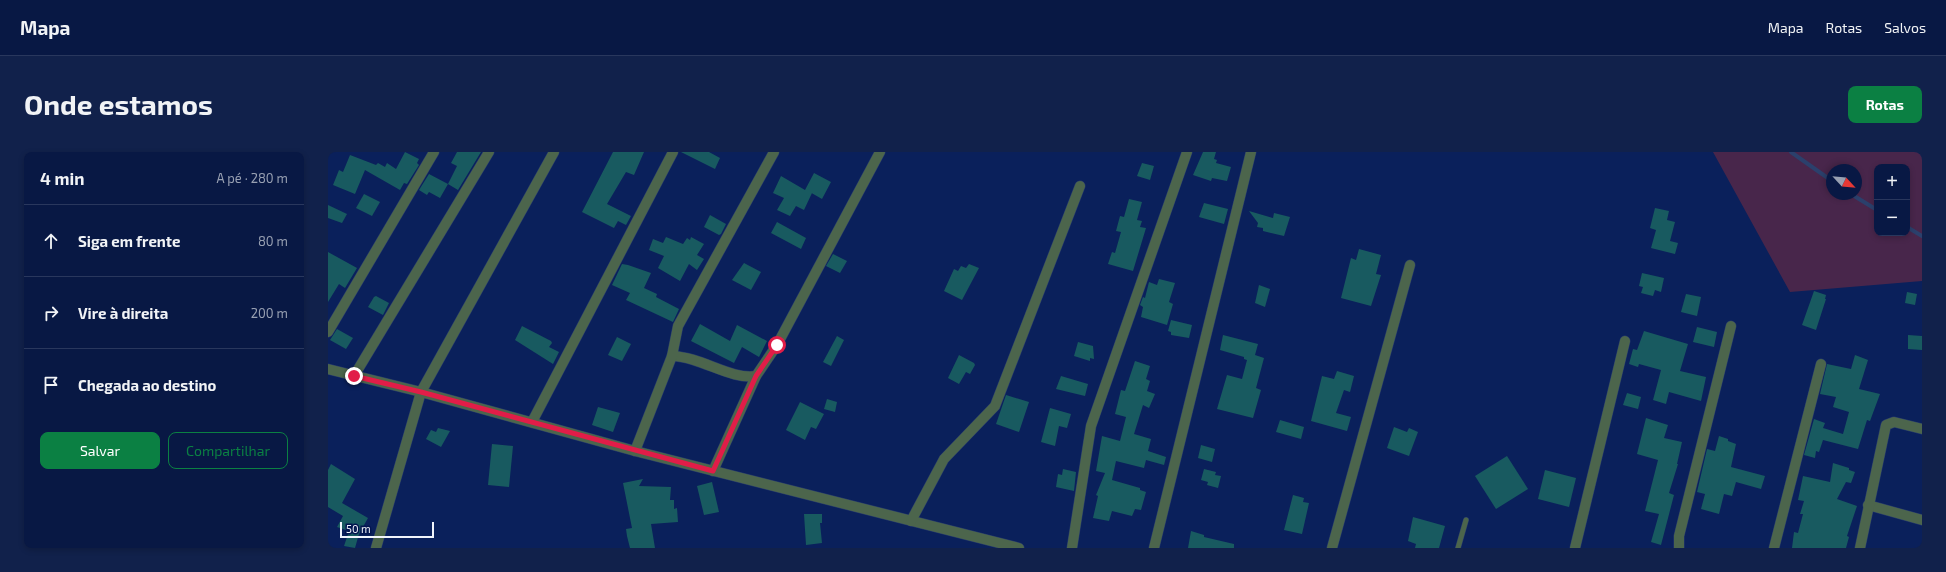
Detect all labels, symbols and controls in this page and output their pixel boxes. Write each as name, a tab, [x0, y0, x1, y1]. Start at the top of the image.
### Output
text: Mapa	[20, 16, 70, 39]
text: Mapa	[1768, 19, 1804, 36]
text: Rotas	[1826, 19, 1862, 36]
text: Salvos	[1884, 19, 1926, 36]
button: Rotas	[1848, 86, 1922, 123]
text: Onde estamos	[24, 87, 213, 121]
north arrow	[1826, 164, 1862, 200]
map controls	[1874, 164, 1910, 236]
button: +	[1874, 164, 1910, 200]
text: 4 min	[40, 168, 84, 188]
text: A pé · 280 m	[217, 170, 288, 186]
button: −	[1874, 200, 1910, 236]
icon: ahead	[40, 230, 62, 252]
text: Siga em frente	[78, 232, 180, 250]
text: 80 m	[258, 233, 288, 249]
icon: right	[40, 302, 62, 324]
text: Vire à direita	[78, 304, 168, 322]
text: 200 m	[251, 305, 288, 321]
route start	[768, 336, 786, 354]
route end	[345, 367, 363, 385]
icon: arrive	[40, 374, 62, 396]
text: Chegada ao destino	[78, 376, 216, 394]
button: Salvar	[40, 432, 160, 469]
button: Compartilhar	[168, 432, 288, 469]
scale bar	[340, 520, 434, 539]
text: 50 m	[346, 522, 371, 535]

